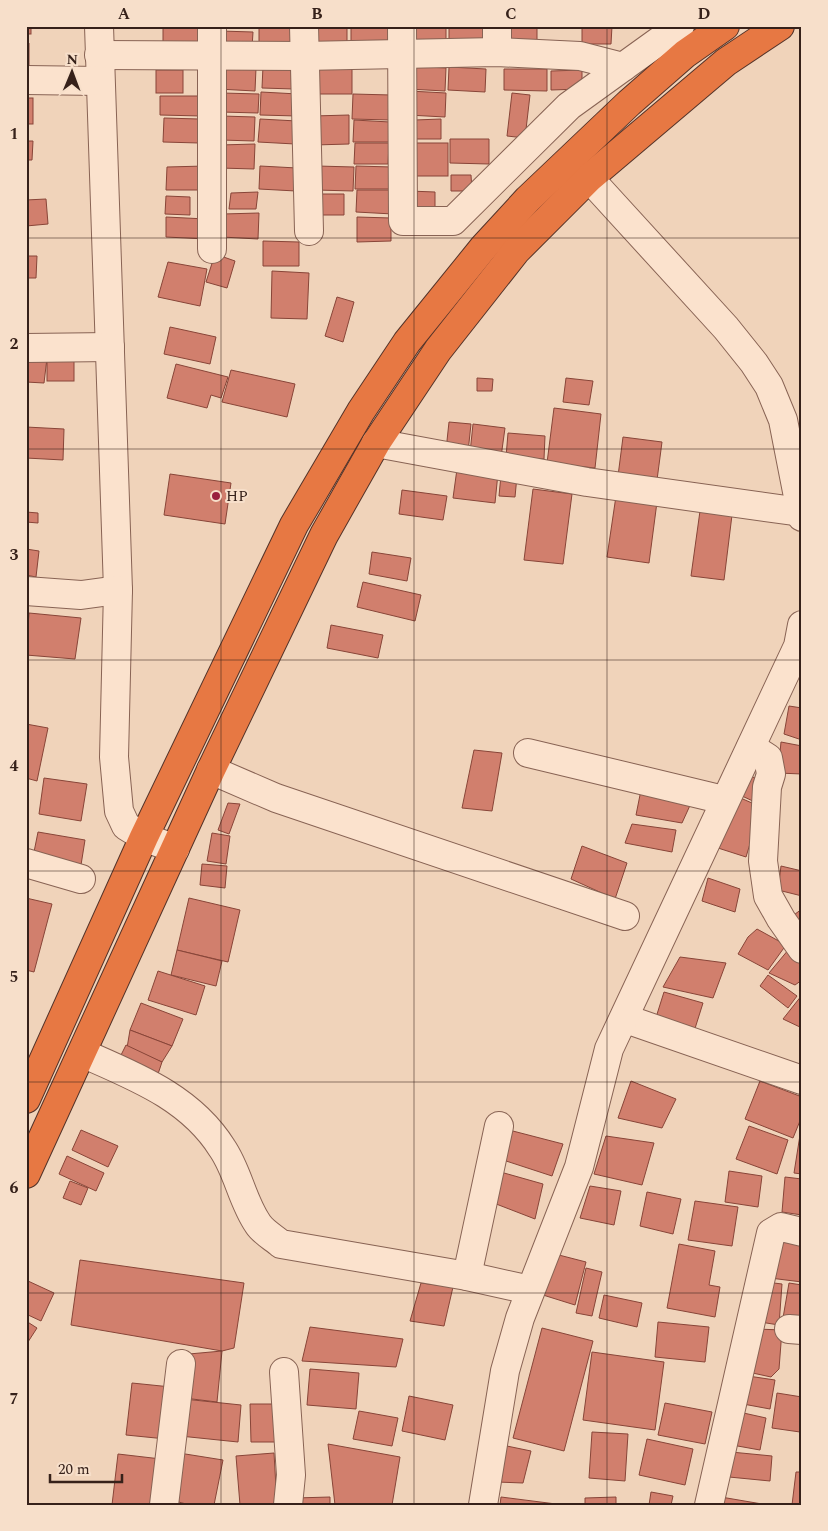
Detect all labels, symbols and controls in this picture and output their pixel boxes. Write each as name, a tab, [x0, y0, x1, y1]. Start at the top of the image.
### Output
text: A	[118, 2, 131, 26]
text: B	[311, 2, 323, 26]
text: C	[505, 2, 517, 26]
text: D	[698, 2, 711, 26]
north arrow	[48, 48, 98, 98]
text: N	[66, 49, 78, 70]
text: 1	[10, 122, 18, 146]
text: 2	[10, 332, 19, 356]
place label: HP	[226, 485, 248, 508]
marker: HP	[210, 490, 222, 502]
text: 3	[10, 543, 19, 567]
text: 4	[10, 754, 19, 778]
text: 5	[10, 965, 18, 989]
text: 6	[10, 1176, 19, 1200]
text: 7	[10, 1387, 19, 1411]
scale bar	[50, 1451, 122, 1483]
text: 20 m	[58, 1458, 90, 1481]

